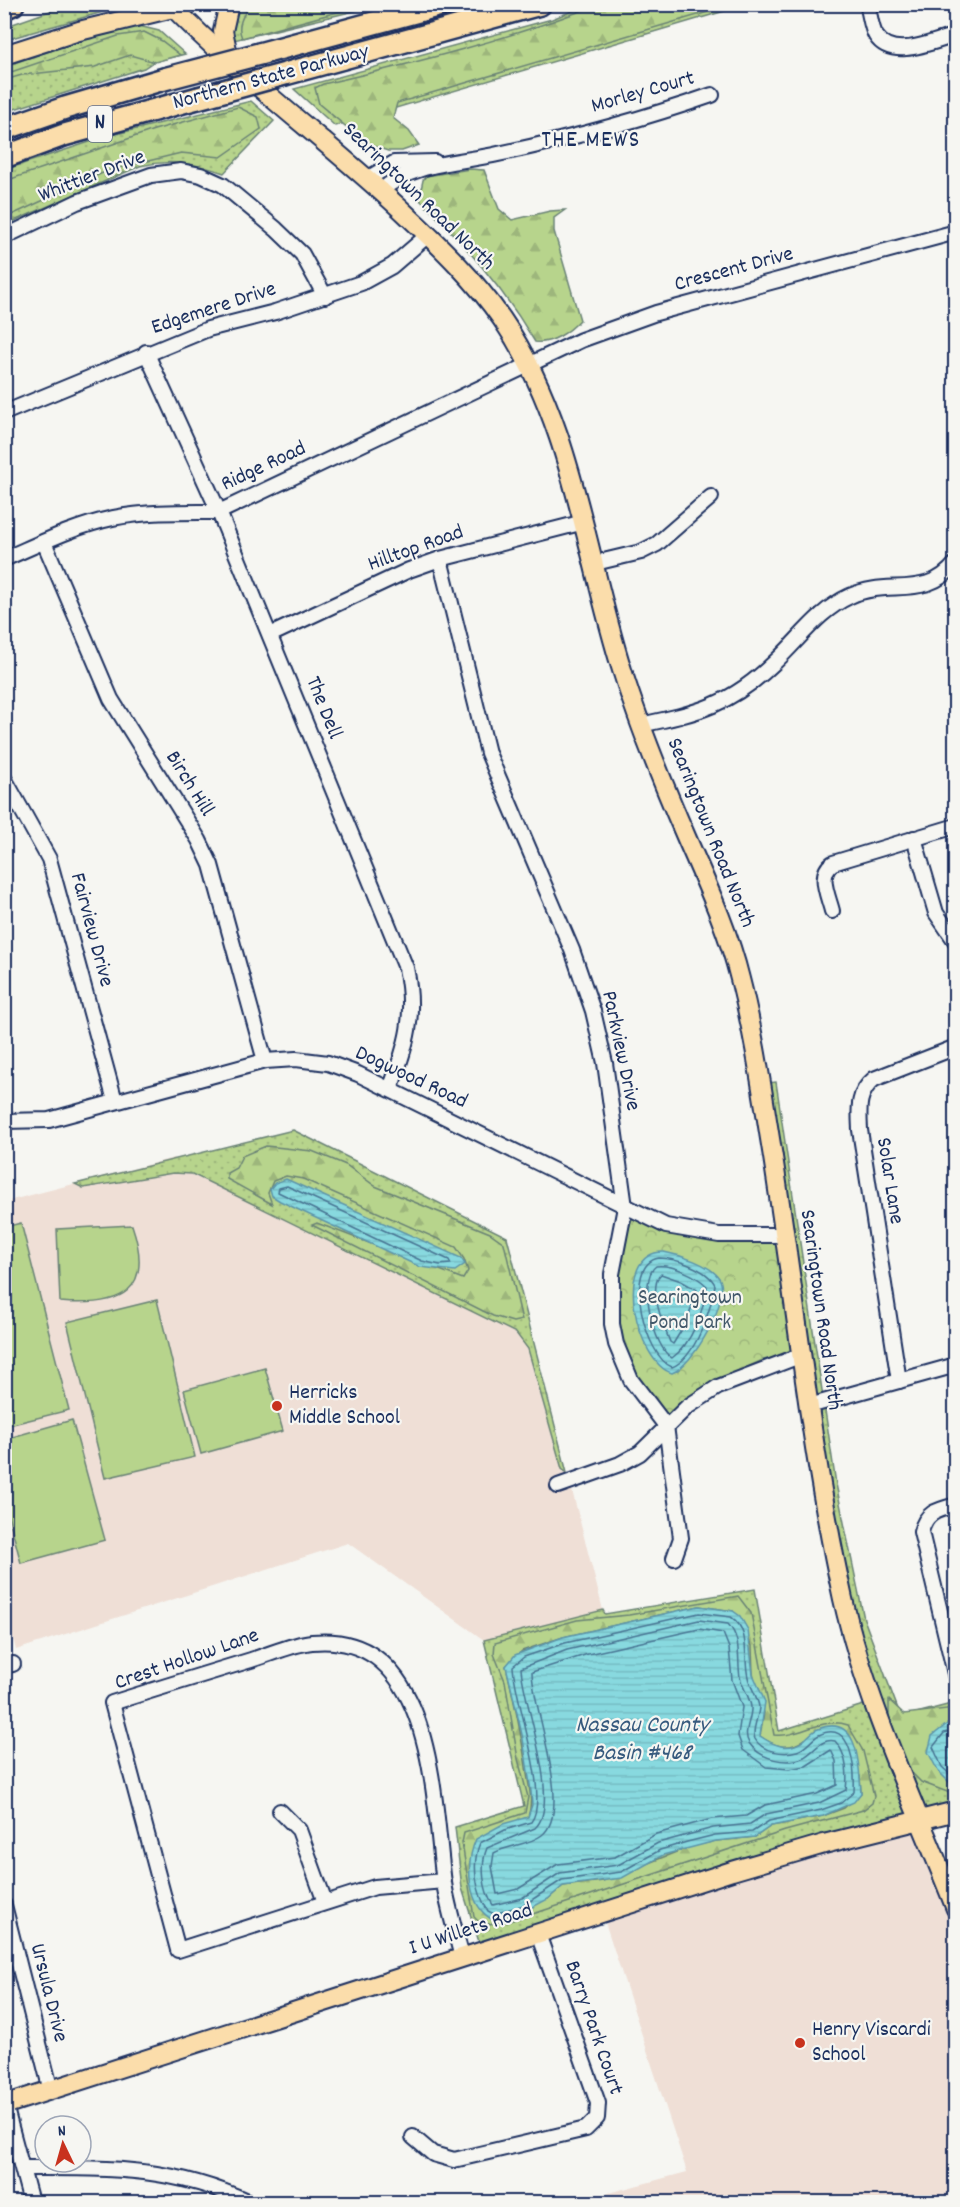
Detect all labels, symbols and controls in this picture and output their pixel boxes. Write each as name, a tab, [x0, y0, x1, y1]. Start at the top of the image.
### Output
street label: Northern State Parkway	[169, 37, 374, 119]
street label: Morley Court	[588, 63, 698, 123]
road number: N	[88, 106, 112, 142]
street label: Searingtown Road North	[335, 116, 501, 278]
district label: THE MEWS	[541, 124, 641, 158]
street label: Whittier Drive	[34, 142, 150, 212]
street label: Crescent Drive	[671, 239, 797, 301]
street label: Edgemere Drive	[148, 274, 280, 344]
street label: Ridge Road	[216, 434, 312, 500]
street label: Hilltop Road	[364, 517, 468, 581]
street label: The Dell	[296, 672, 350, 744]
street label: Searingtown Road North	[658, 733, 762, 933]
street label: Birch Hill	[157, 745, 221, 823]
street label: Fairview Drive	[61, 870, 121, 990]
street label: Parkview Drive	[592, 988, 648, 1114]
street label: Dogwood Road	[350, 1038, 472, 1118]
street label: Solar Lane	[867, 1135, 911, 1227]
street label: Searingtown Road North	[791, 1208, 849, 1412]
park label: Searingtown Pond Park	[638, 1283, 742, 1339]
place label: Herricks Middle School	[289, 1378, 400, 1434]
marker: Herricks Middle School	[270, 1399, 284, 1413]
street label: Crest Hollow Lane	[111, 1621, 263, 1699]
water label: Nassau County Basin #468	[576, 1709, 712, 1771]
street label: I U Willets Road	[405, 1896, 537, 1964]
street label: Ursula Drive	[21, 1940, 75, 2046]
street label: Barry Park Court	[556, 1957, 630, 2099]
place label: Henry Viscardi School	[812, 2015, 931, 2071]
marker: Henry Viscardi School	[793, 2036, 807, 2050]
north arrow	[33, 2114, 93, 2174]
text: N	[57, 2120, 67, 2143]

